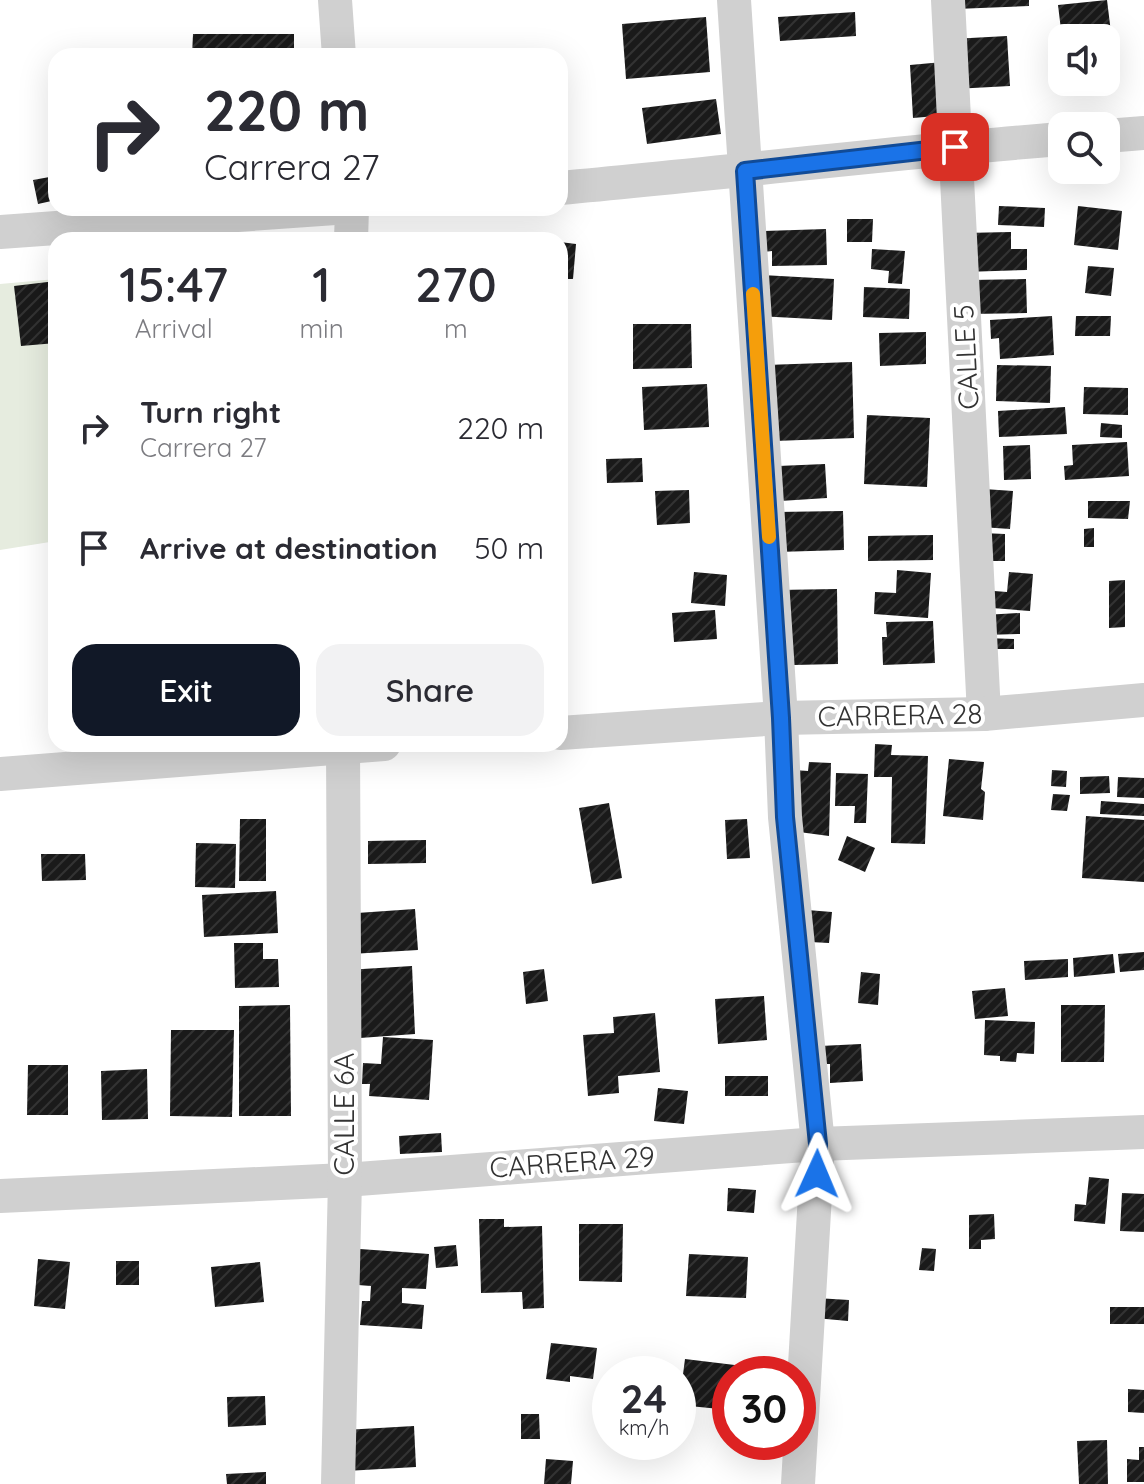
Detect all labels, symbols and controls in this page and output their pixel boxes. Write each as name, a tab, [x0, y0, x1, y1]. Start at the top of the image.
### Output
map controls	[1048, 24, 1120, 184]
button: sound	[1048, 24, 1120, 96]
text: 220 m	[204, 75, 369, 145]
icon: right	[72, 80, 176, 184]
button: search	[1048, 112, 1120, 184]
pin	[921, 113, 989, 181]
icon: arrive	[933, 125, 977, 169]
text: Carrera 27	[204, 144, 379, 189]
text: 15:47	[119, 254, 228, 314]
text: 1	[312, 254, 331, 314]
text: 270	[415, 254, 497, 314]
street label: CALLE 5	[945, 304, 986, 410]
text: Arrival	[135, 312, 213, 345]
text: min	[299, 312, 344, 345]
text: m	[444, 312, 468, 345]
text: Turn right	[140, 393, 281, 431]
icon: right	[72, 406, 116, 450]
text: 220 m	[457, 409, 544, 447]
text: Carrera 27	[140, 431, 267, 464]
icon: arrive	[72, 526, 116, 570]
text: Arrive at destination	[140, 529, 438, 567]
text: 50 m	[474, 529, 544, 567]
button: Exit	[72, 644, 300, 736]
button: Share	[316, 644, 544, 736]
street label: CARRERA 28	[817, 696, 983, 733]
street label: CALLE 6A	[326, 1053, 361, 1175]
position arrow	[775, 1132, 859, 1216]
street label: CARRERA 29	[488, 1138, 656, 1185]
speed limit sign: 30	[712, 1356, 816, 1460]
text: 24	[621, 1373, 667, 1423]
text: km/h	[619, 1415, 669, 1440]

